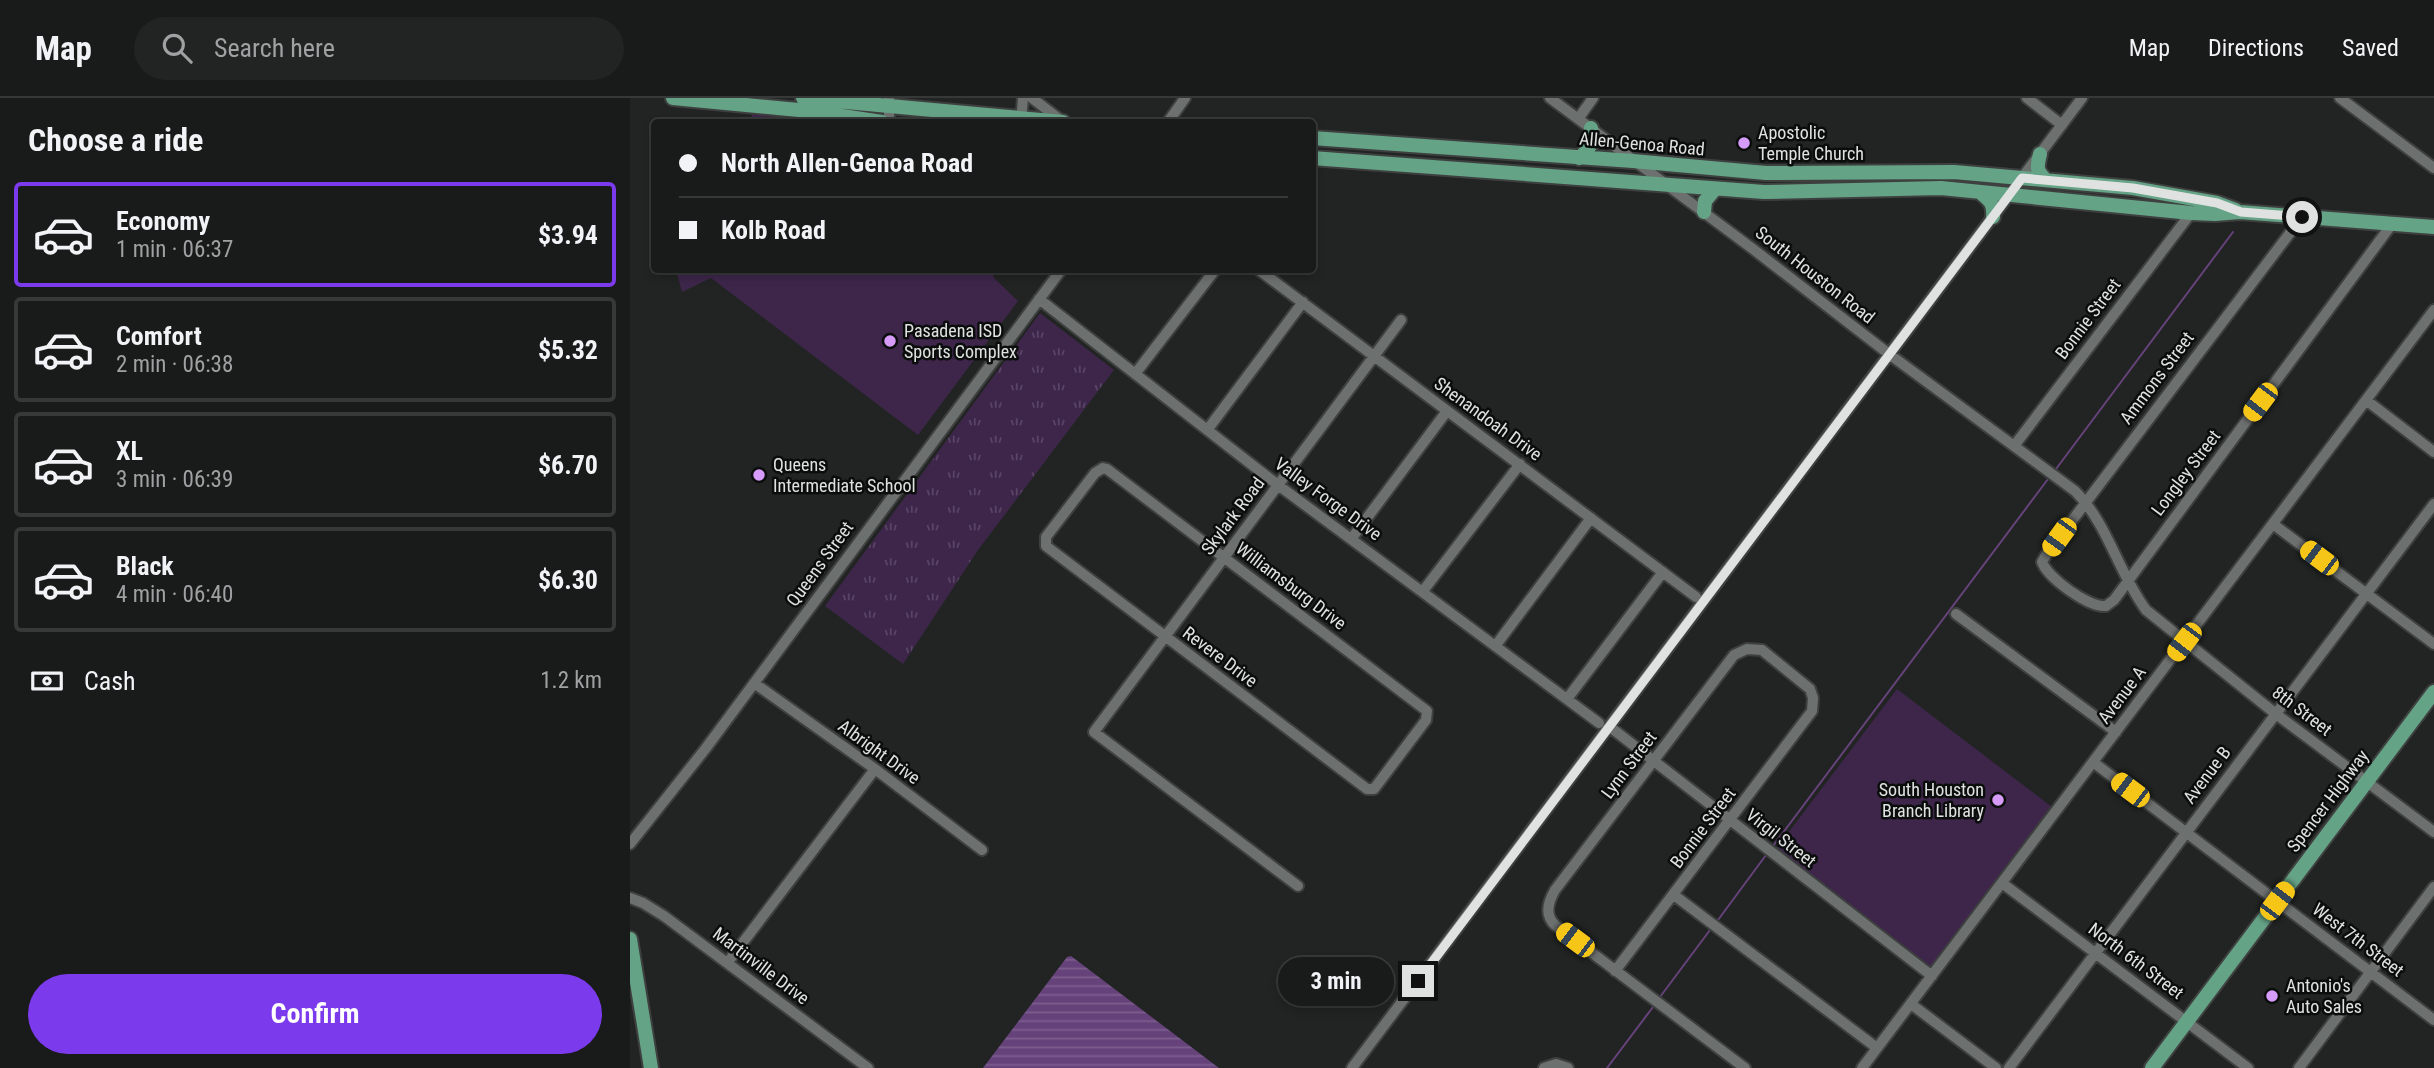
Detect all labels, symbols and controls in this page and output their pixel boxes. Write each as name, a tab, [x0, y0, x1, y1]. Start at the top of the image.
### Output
search box	[134, 17, 624, 80]
text: Map	[35, 29, 92, 68]
icon: search	[158, 29, 196, 67]
text: Search here	[214, 33, 335, 63]
text: Map	[2129, 34, 2170, 62]
text: Directions	[2208, 34, 2304, 62]
text: Saved	[2342, 34, 2399, 62]
text: Choose a ride	[28, 121, 203, 159]
place label: Apostolic Temple Church	[1758, 122, 1864, 164]
street label: Allen-Genoa Road	[1578, 128, 1706, 159]
marker: Apostolic Temple Church	[1736, 135, 1752, 151]
text: North Allen-Genoa Road	[721, 148, 973, 178]
route start	[2286, 201, 2318, 233]
icon: car	[32, 203, 95, 266]
text: Economy	[116, 206, 210, 236]
text: Kolb Road	[721, 215, 826, 245]
text: $3.94	[538, 220, 598, 250]
street label: South Houston Road	[1752, 222, 1879, 328]
text: 1 min · 06:37	[116, 236, 233, 263]
street label: Bonnie Street	[2051, 274, 2125, 363]
icon: car	[32, 318, 95, 381]
place label: Pasadena ISD Sports Complex	[904, 320, 1017, 362]
text: Comfort	[116, 321, 202, 351]
street label: Ammons Street	[2115, 328, 2198, 428]
marker: Pasadena ISD Sports Complex	[882, 333, 898, 349]
text: $5.32	[538, 335, 598, 365]
text: 2 min · 06:38	[116, 351, 233, 378]
street label: Shenandoah Drive	[1430, 373, 1546, 465]
car	[2239, 379, 2282, 425]
street label: Longley Street	[2147, 426, 2225, 520]
icon: car	[32, 433, 95, 496]
text: XL	[116, 436, 143, 466]
text: $6.70	[538, 450, 598, 480]
street label: Valley Forge Drive	[1271, 453, 1386, 544]
place label: Queens Intermediate School	[773, 454, 916, 496]
text: 3 min · 06:39	[116, 466, 233, 493]
marker: Queens Intermediate School	[751, 467, 767, 483]
street label: Skylark Road	[1197, 473, 1269, 559]
car	[2039, 514, 2080, 560]
street label: Queens Street	[782, 517, 857, 610]
street label: Williamsburg Drive	[1232, 537, 1351, 634]
car	[2296, 537, 2343, 579]
icon: car	[32, 548, 95, 611]
text: Black	[116, 551, 174, 581]
text: $6.30	[538, 565, 598, 595]
text: 4 min · 06:40	[116, 581, 233, 608]
car	[2163, 619, 2206, 665]
street label: Revere Drive	[1179, 622, 1262, 691]
street label: Avenue A	[2093, 661, 2150, 728]
icon: cash	[28, 662, 66, 700]
text: Cash	[84, 666, 136, 696]
text: 1.2 km	[540, 667, 602, 694]
street label: 8th Street	[2268, 681, 2336, 740]
street label: Albright Drive	[834, 715, 924, 788]
street label: Lynn Street	[1597, 727, 1661, 802]
street label: Avenue B	[2178, 742, 2235, 807]
street label: Spencer Highway	[2282, 745, 2373, 856]
car	[2107, 769, 2154, 811]
place label: South Houston Branch Library	[1879, 779, 1984, 821]
street label: Bonnie Street	[1666, 783, 1740, 872]
marker: South Houston Branch Library	[1990, 792, 2006, 808]
street label: Virgil Street	[1742, 804, 1820, 871]
car	[2256, 878, 2299, 924]
street label: West 7th Street	[2309, 898, 2408, 981]
street label: North 6th Street	[2085, 918, 2188, 1003]
car	[1552, 919, 1599, 961]
street label: Martinville Drive	[709, 923, 813, 1009]
callout: 3 min	[1278, 956, 1394, 1006]
route end	[1402, 965, 1434, 997]
text: 3 min	[1310, 968, 1362, 995]
button: Confirm	[28, 974, 602, 1054]
place label: Antonio's Auto Sales	[2286, 975, 2362, 1017]
marker: Antonio's Auto Sales	[2264, 988, 2280, 1004]

